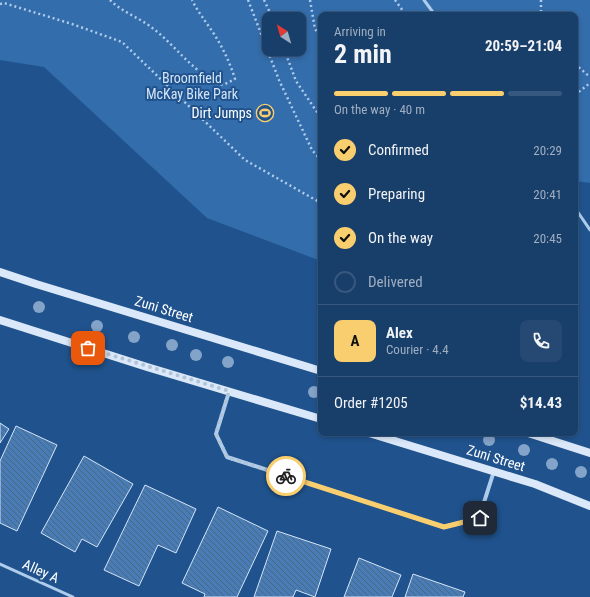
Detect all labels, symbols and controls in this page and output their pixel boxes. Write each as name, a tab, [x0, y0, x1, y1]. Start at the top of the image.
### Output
north arrow	[262, 12, 306, 56]
map controls	[262, 12, 306, 56]
text: Arriving in	[334, 24, 386, 39]
text: 20:59–21:04	[485, 37, 562, 55]
text: 2 min	[334, 39, 392, 69]
park label: Broomfield McKay Bike Park	[146, 70, 239, 102]
text: On the way · 40 m	[334, 102, 425, 117]
sports icon: Dirt Jumps	[255, 103, 275, 123]
place label: Dirt Jumps	[191, 105, 252, 121]
icon: check	[334, 139, 356, 161]
text: Confirmed	[368, 141, 429, 159]
text: 20:29	[533, 143, 562, 158]
icon: check	[334, 183, 356, 205]
text: Preparing	[368, 185, 425, 203]
text: 20:41	[533, 187, 562, 202]
icon: check	[334, 227, 356, 249]
text: On the way	[368, 229, 433, 247]
text: 20:45	[533, 231, 562, 246]
text: Delivered	[368, 273, 423, 291]
street label: Zuni Street	[133, 293, 195, 325]
button: phone	[520, 320, 562, 362]
text: Alex	[386, 324, 413, 342]
pin	[71, 331, 105, 365]
text: A	[351, 332, 359, 350]
icon: bag	[77, 337, 99, 359]
text: Courier · 4.4	[386, 342, 449, 357]
text: Order #1205	[334, 394, 408, 412]
text: $14.43	[520, 394, 562, 412]
street label: Zuni Street	[465, 442, 527, 474]
courier	[266, 456, 306, 496]
icon: bike	[275, 465, 297, 487]
pin	[463, 501, 497, 535]
icon: home	[469, 507, 491, 529]
street label: Alley A	[20, 556, 62, 586]

